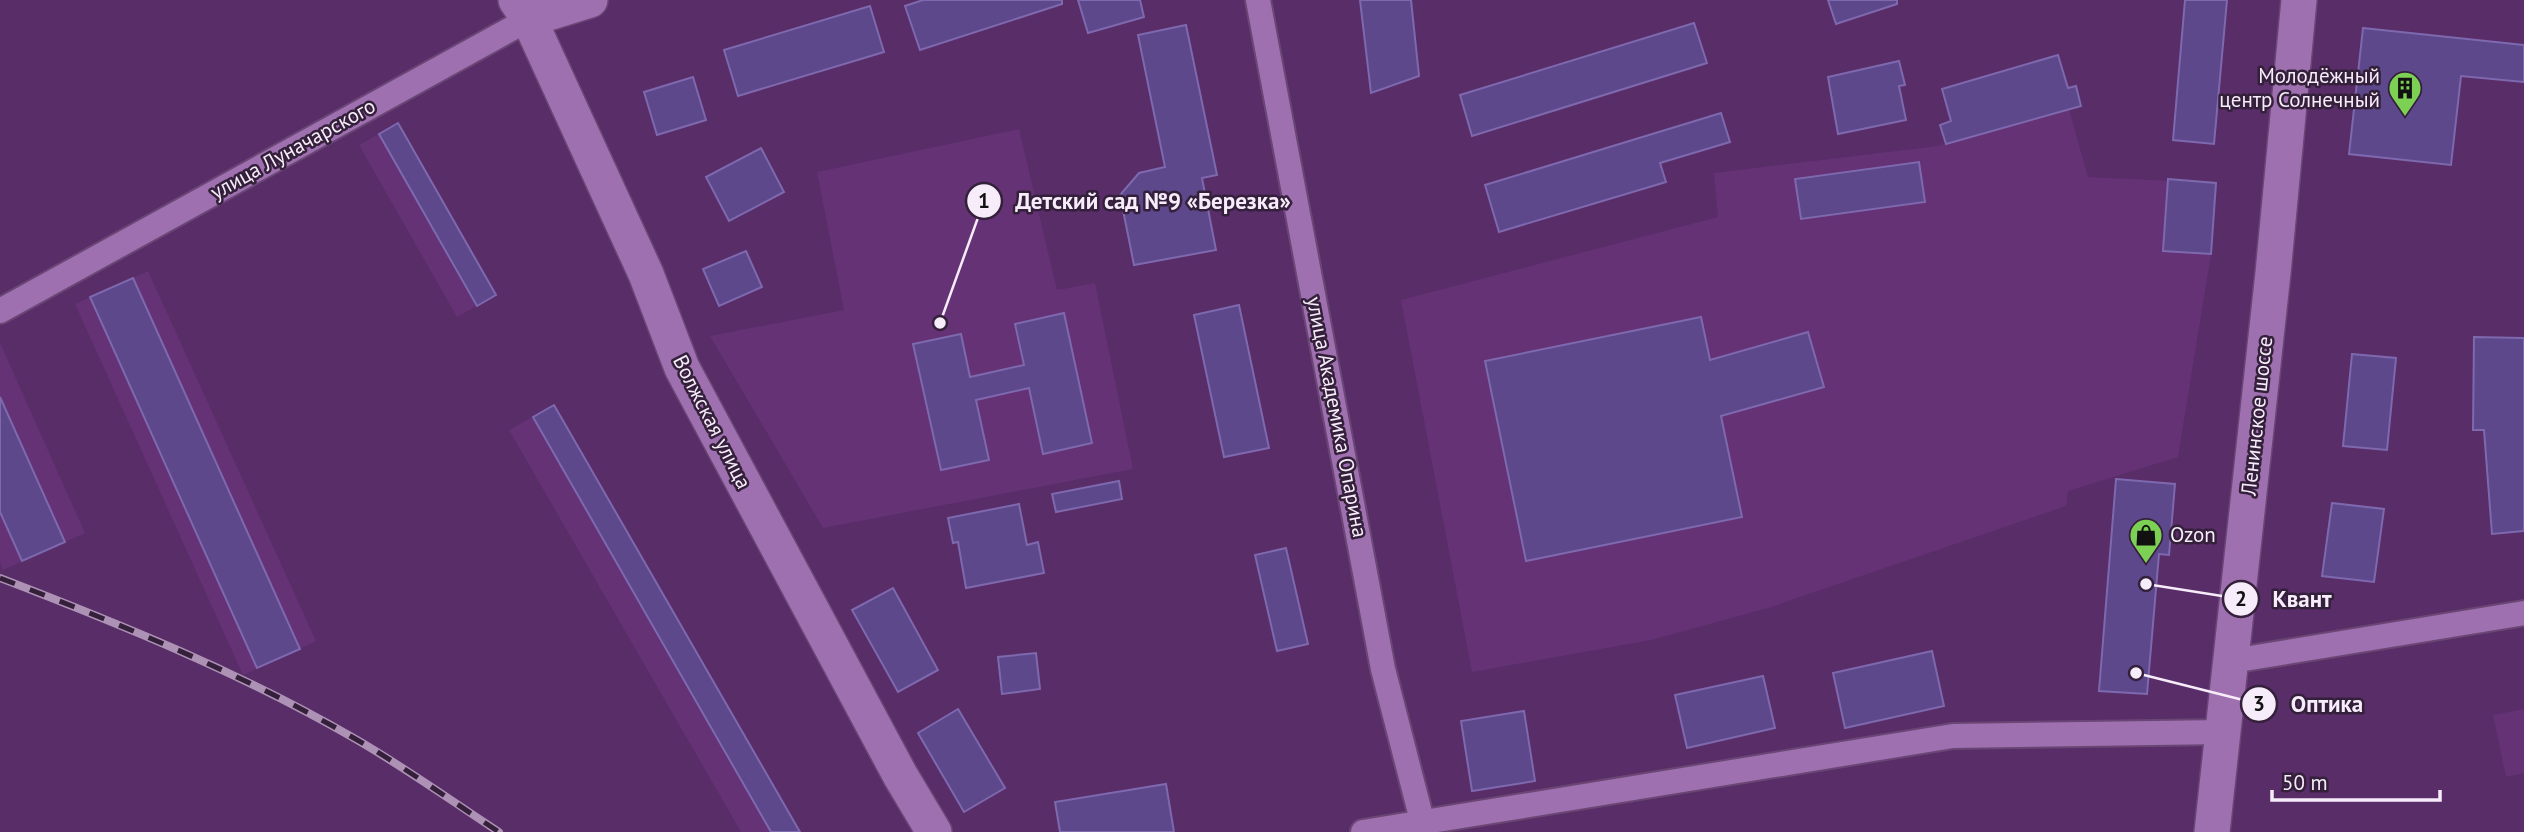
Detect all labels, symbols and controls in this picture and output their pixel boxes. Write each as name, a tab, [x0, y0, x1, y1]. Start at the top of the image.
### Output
place label: Молодёжный центр Солнечный	[2219, 62, 2380, 113]
building icon: Молодёжный центр Солнечный	[2386, 69, 2424, 118]
street label: улица Луначарского	[205, 92, 380, 205]
callout: Детский сад №9 «Березка»	[966, 179, 1304, 223]
text: Детский сад №9 «Березка»	[1015, 186, 1291, 215]
text: 1	[978, 187, 990, 214]
street label: улица Академика Опарина	[1301, 294, 1374, 540]
street label: Ленинское шоссе	[2235, 335, 2278, 498]
street label: Волжская улица	[667, 350, 758, 493]
shop icon: Ozon	[2127, 516, 2165, 565]
place label: Ozon	[2170, 521, 2216, 548]
callout: Квант	[2224, 577, 2346, 621]
text: Квант	[2272, 584, 2332, 613]
text: 2	[2235, 585, 2247, 612]
callout: Оптика	[2242, 682, 2377, 726]
text: Оптика	[2291, 689, 2363, 718]
text: 3	[2253, 690, 2265, 717]
scale bar	[2272, 758, 2440, 802]
text: 50 m	[2282, 769, 2328, 796]

